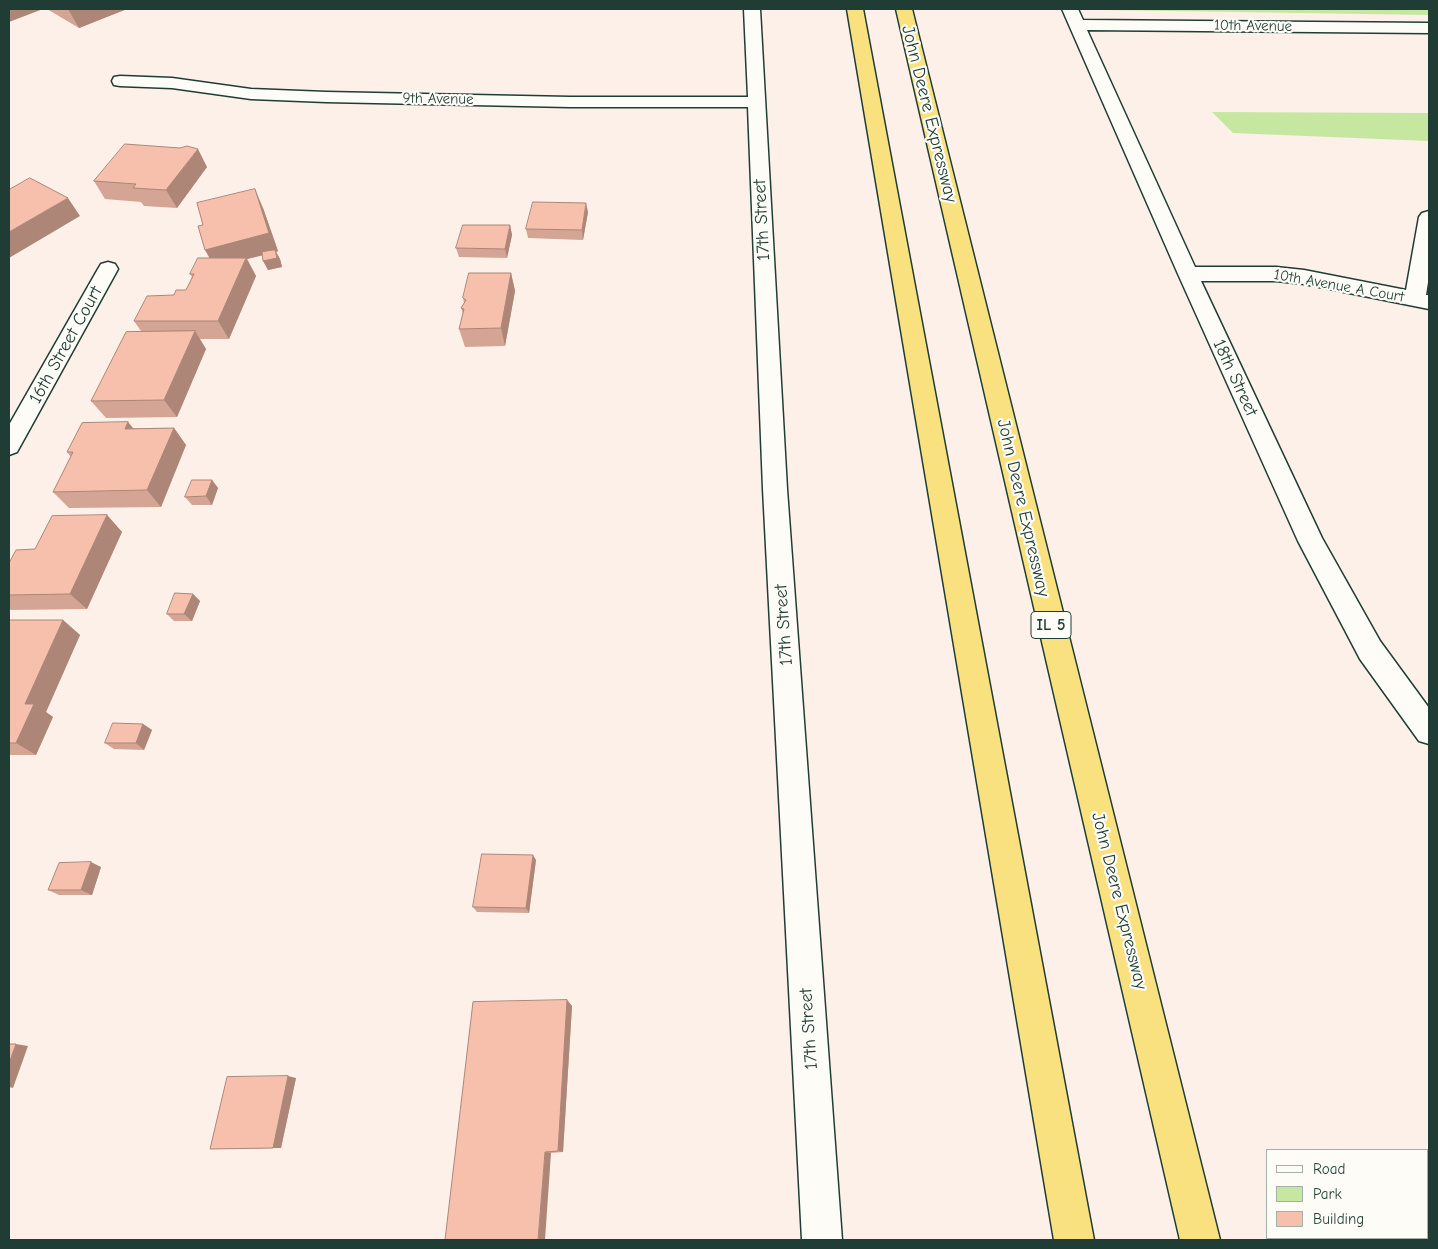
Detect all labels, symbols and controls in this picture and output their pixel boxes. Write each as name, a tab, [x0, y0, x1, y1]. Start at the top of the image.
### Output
street label: 10th Avenue	[1214, 16, 1292, 36]
street label: John Deere Expressway	[896, 23, 962, 205]
street label: 9th Avenue	[402, 89, 474, 109]
street label: 17th Street	[749, 179, 775, 261]
street label: 10th Avenue A Court	[1272, 266, 1406, 306]
street label: 16th Street Court	[25, 283, 107, 407]
street label: 18th Street	[1208, 336, 1262, 420]
street label: John Deere Expressway	[992, 417, 1054, 599]
street label: 17th Street	[770, 584, 798, 666]
road number: IL 5	[1031, 612, 1071, 638]
street label: John Deere Expressway	[1086, 810, 1152, 992]
street label: 17th Street	[795, 988, 823, 1070]
legend	[1266, 1149, 1428, 1239]
text: Road	[1313, 1160, 1345, 1178]
text: Park	[1313, 1185, 1342, 1203]
text: Building	[1313, 1210, 1364, 1228]

